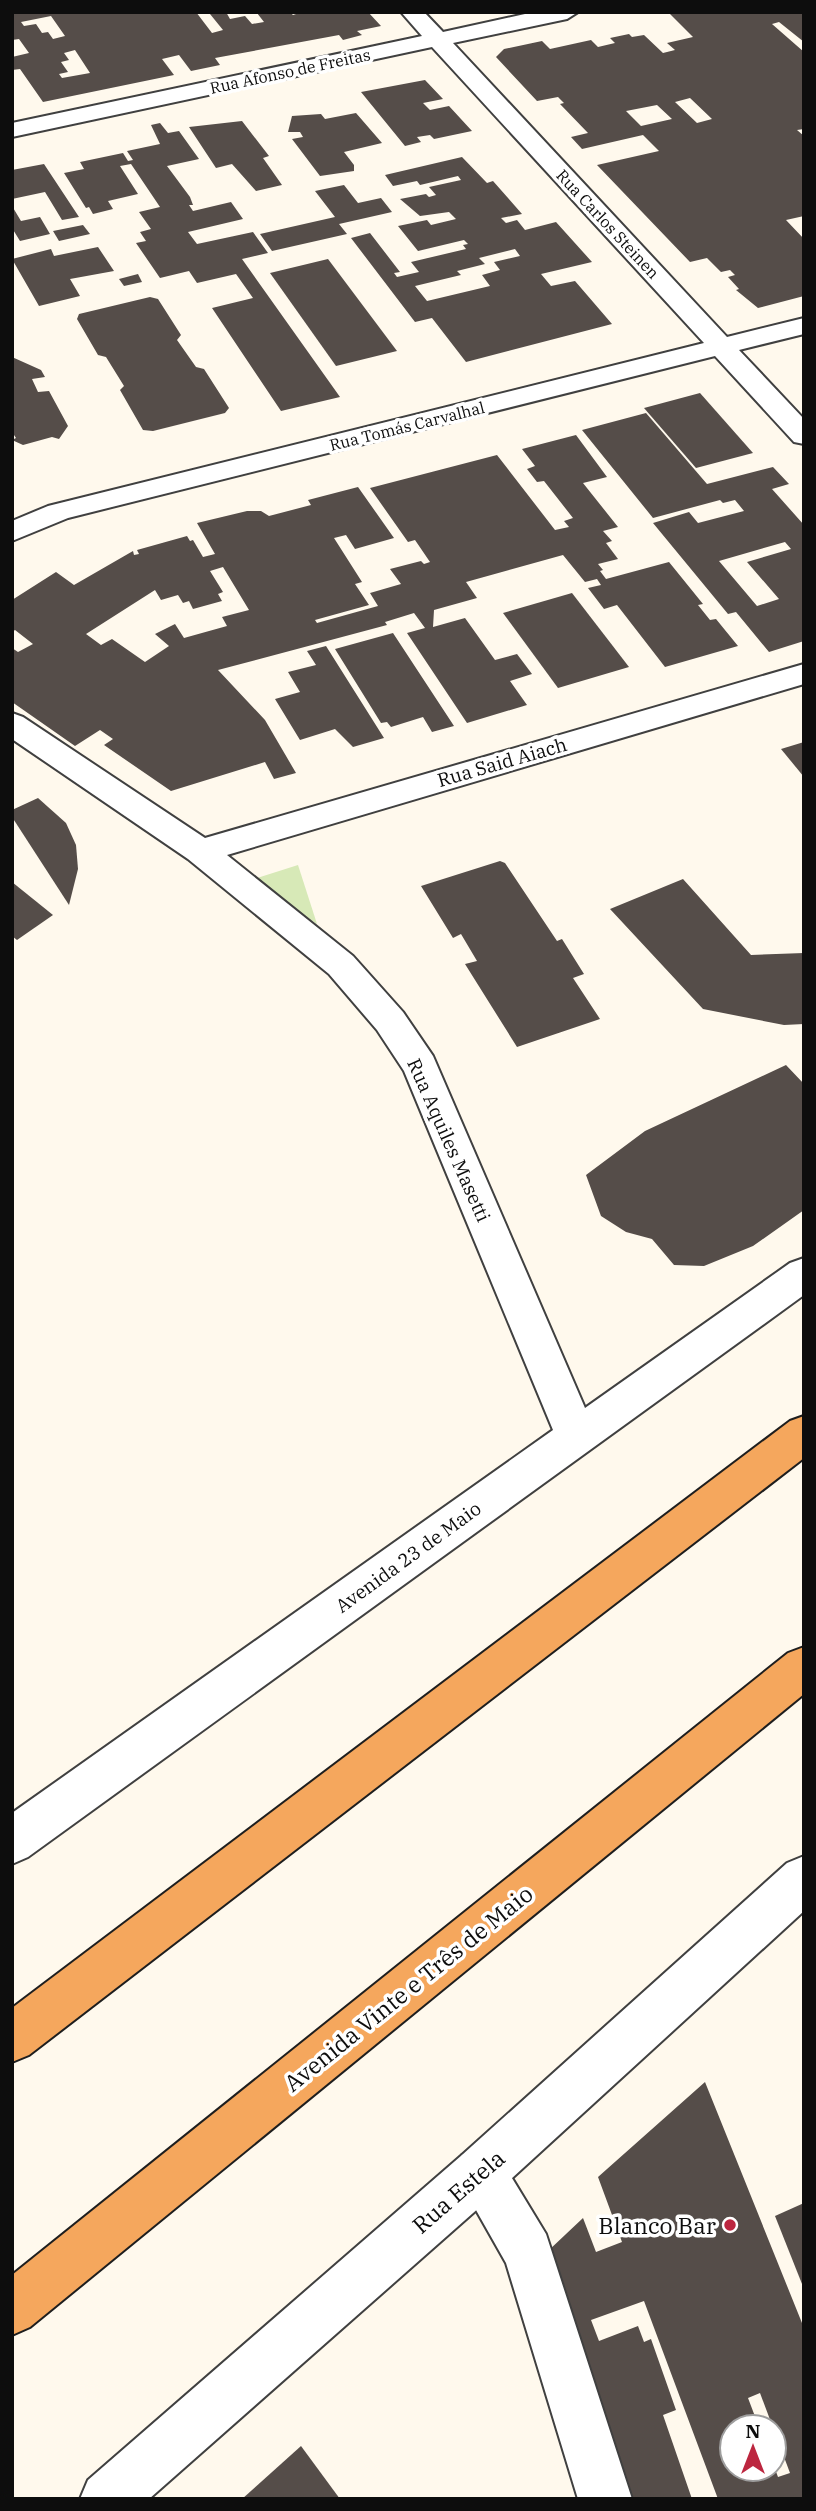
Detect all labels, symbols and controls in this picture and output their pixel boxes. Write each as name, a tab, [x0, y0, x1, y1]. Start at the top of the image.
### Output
street label: Rua Afonso de Freitas	[208, 44, 372, 98]
street label: Rua Carlos Steinen	[552, 165, 664, 283]
street label: Rua Tomás Carvalhal	[327, 397, 487, 455]
street label: Rua Said Aiach	[434, 732, 570, 792]
street label: Rua Aquiles Masetti	[402, 1055, 496, 1225]
street label: Avenida 23 de Maio	[330, 1496, 486, 1618]
street label: Avenida Vinte e Três de Maio	[277, 1878, 539, 2098]
street label: Rua Estela	[405, 2143, 511, 2239]
place label: Blanco Bar	[598, 2210, 716, 2240]
marker: Blanco Bar	[722, 2217, 738, 2233]
north arrow	[718, 2413, 788, 2483]
text: N	[745, 2419, 761, 2443]

